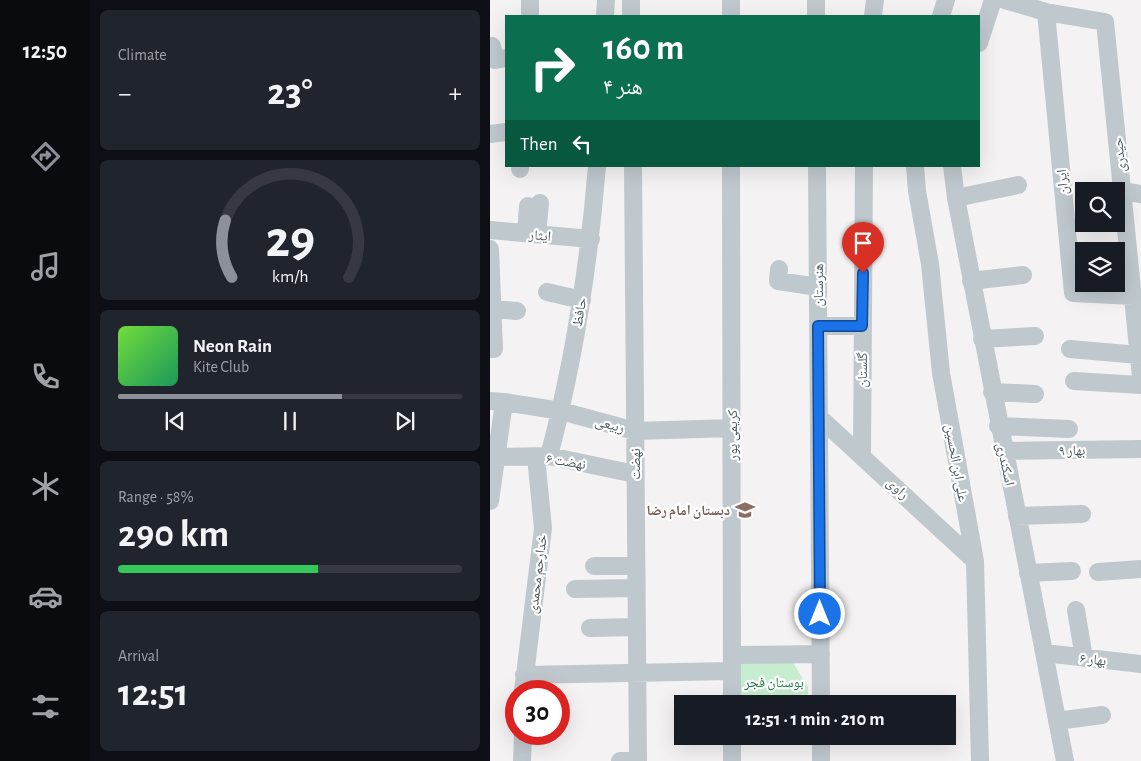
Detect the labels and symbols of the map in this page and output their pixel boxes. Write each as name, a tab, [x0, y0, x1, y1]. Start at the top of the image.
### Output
street label: حیدری	[1111, 137, 1130, 173]
street label: ایران	[1055, 169, 1072, 195]
pin	[842, 222, 884, 273]
street label: ایثار	[527, 228, 552, 245]
street label: هنرستان	[812, 264, 827, 306]
street label: حافظ	[571, 297, 589, 328]
street label: گلستان	[856, 352, 871, 388]
street label: کریمی پور	[726, 409, 741, 461]
street label: ربیعی	[593, 414, 626, 437]
street label: علی ابن الحسین	[941, 423, 970, 503]
street label: اسکندری	[993, 441, 1016, 487]
street label: بهار ۹	[1059, 444, 1086, 459]
street label: نهضت	[629, 448, 643, 480]
street label: نهضت ۶	[545, 452, 587, 472]
street label: راوی	[883, 475, 911, 503]
school or university icon: دبستان امام رضا	[734, 499, 756, 521]
place label: دبستان امام رضا	[646, 504, 730, 520]
street label: خدارحم محمدی	[526, 534, 552, 615]
position arrow	[793, 587, 845, 639]
street label: بهار ۶	[1079, 652, 1107, 669]
park label: بوستان فجر	[743, 676, 804, 691]
speed limit sign: 30	[505, 680, 570, 745]

